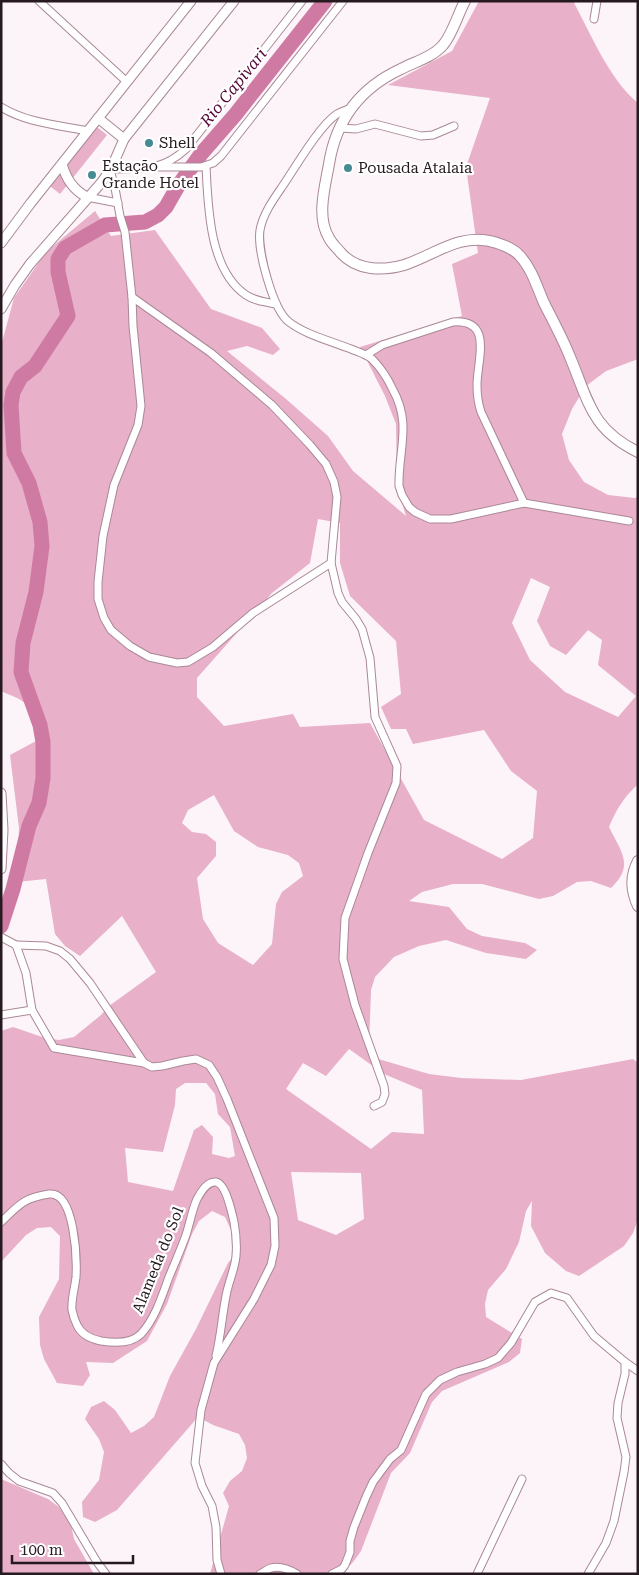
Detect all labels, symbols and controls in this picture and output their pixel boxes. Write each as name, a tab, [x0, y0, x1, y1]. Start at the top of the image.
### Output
water label: Rio Capivari	[196, 45, 270, 131]
place label: Shell	[159, 134, 196, 152]
marker: Shell	[143, 137, 155, 149]
place label: Estação Grande Hotel	[102, 157, 199, 192]
place label: Pousada Atalaia	[358, 159, 472, 177]
marker: Pousada Atalaia	[342, 162, 354, 174]
marker: Estação Grande Hotel	[86, 169, 98, 181]
street label: Alameda do Sol	[128, 1204, 188, 1316]
scale bar	[12, 1532, 134, 1564]
text: 100 m	[20, 1541, 63, 1559]

